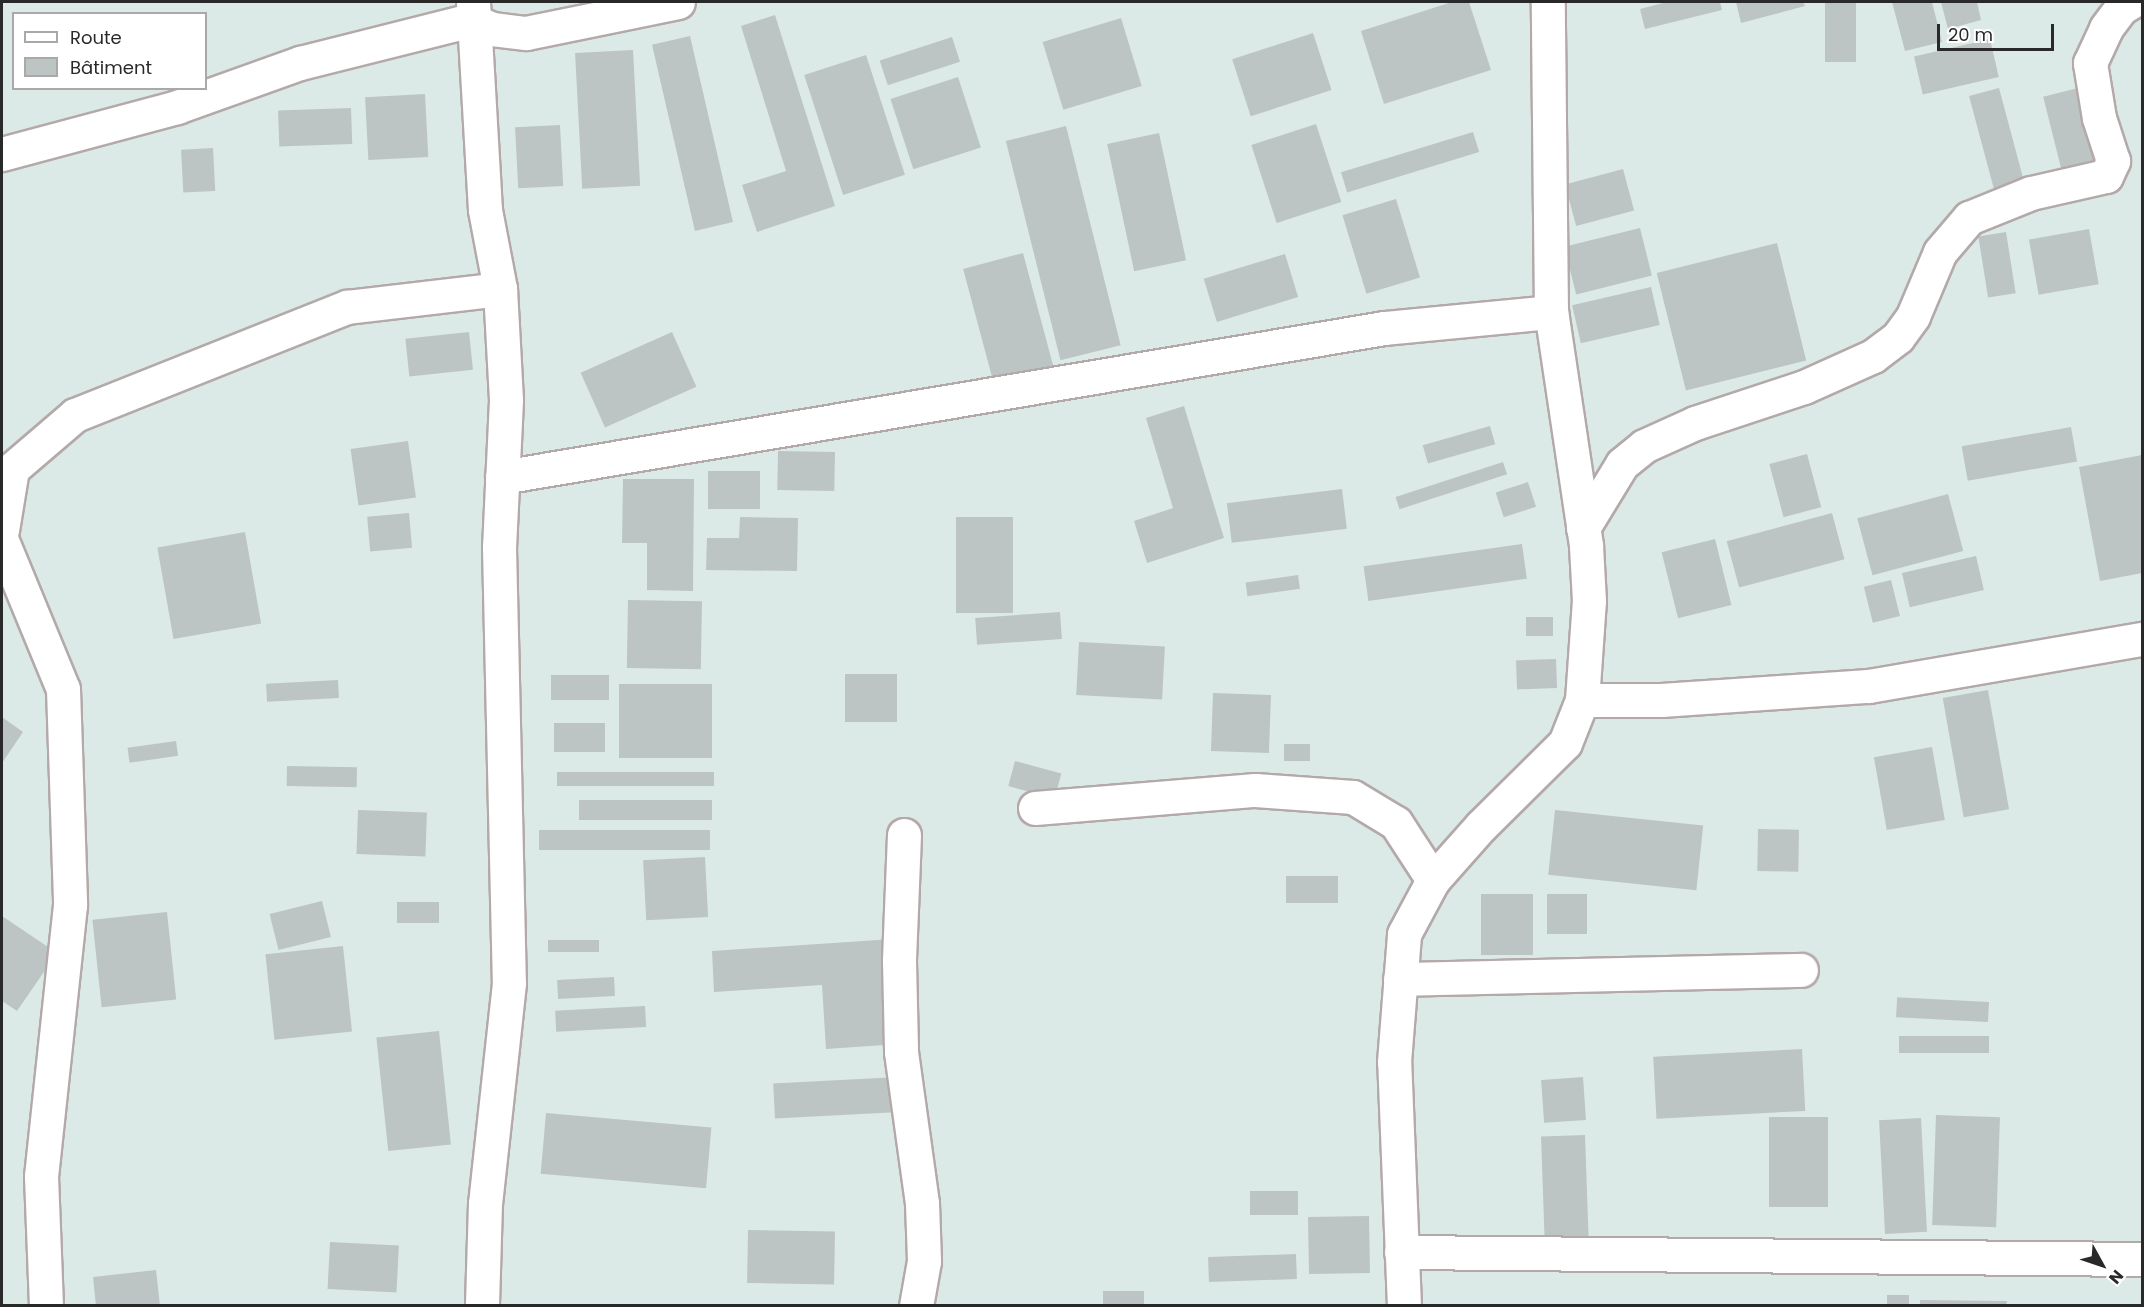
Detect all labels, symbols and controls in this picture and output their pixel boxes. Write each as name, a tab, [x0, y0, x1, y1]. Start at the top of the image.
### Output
legend	[12, 12, 207, 90]
scale bar	[1940, 12, 2057, 50]
text: 20 m	[1948, 22, 1993, 47]
text: Route	[70, 25, 122, 50]
text: Bâtiment	[70, 55, 152, 80]
north arrow	[2072, 1235, 2132, 1295]
text: N	[2103, 1265, 2129, 1289]

